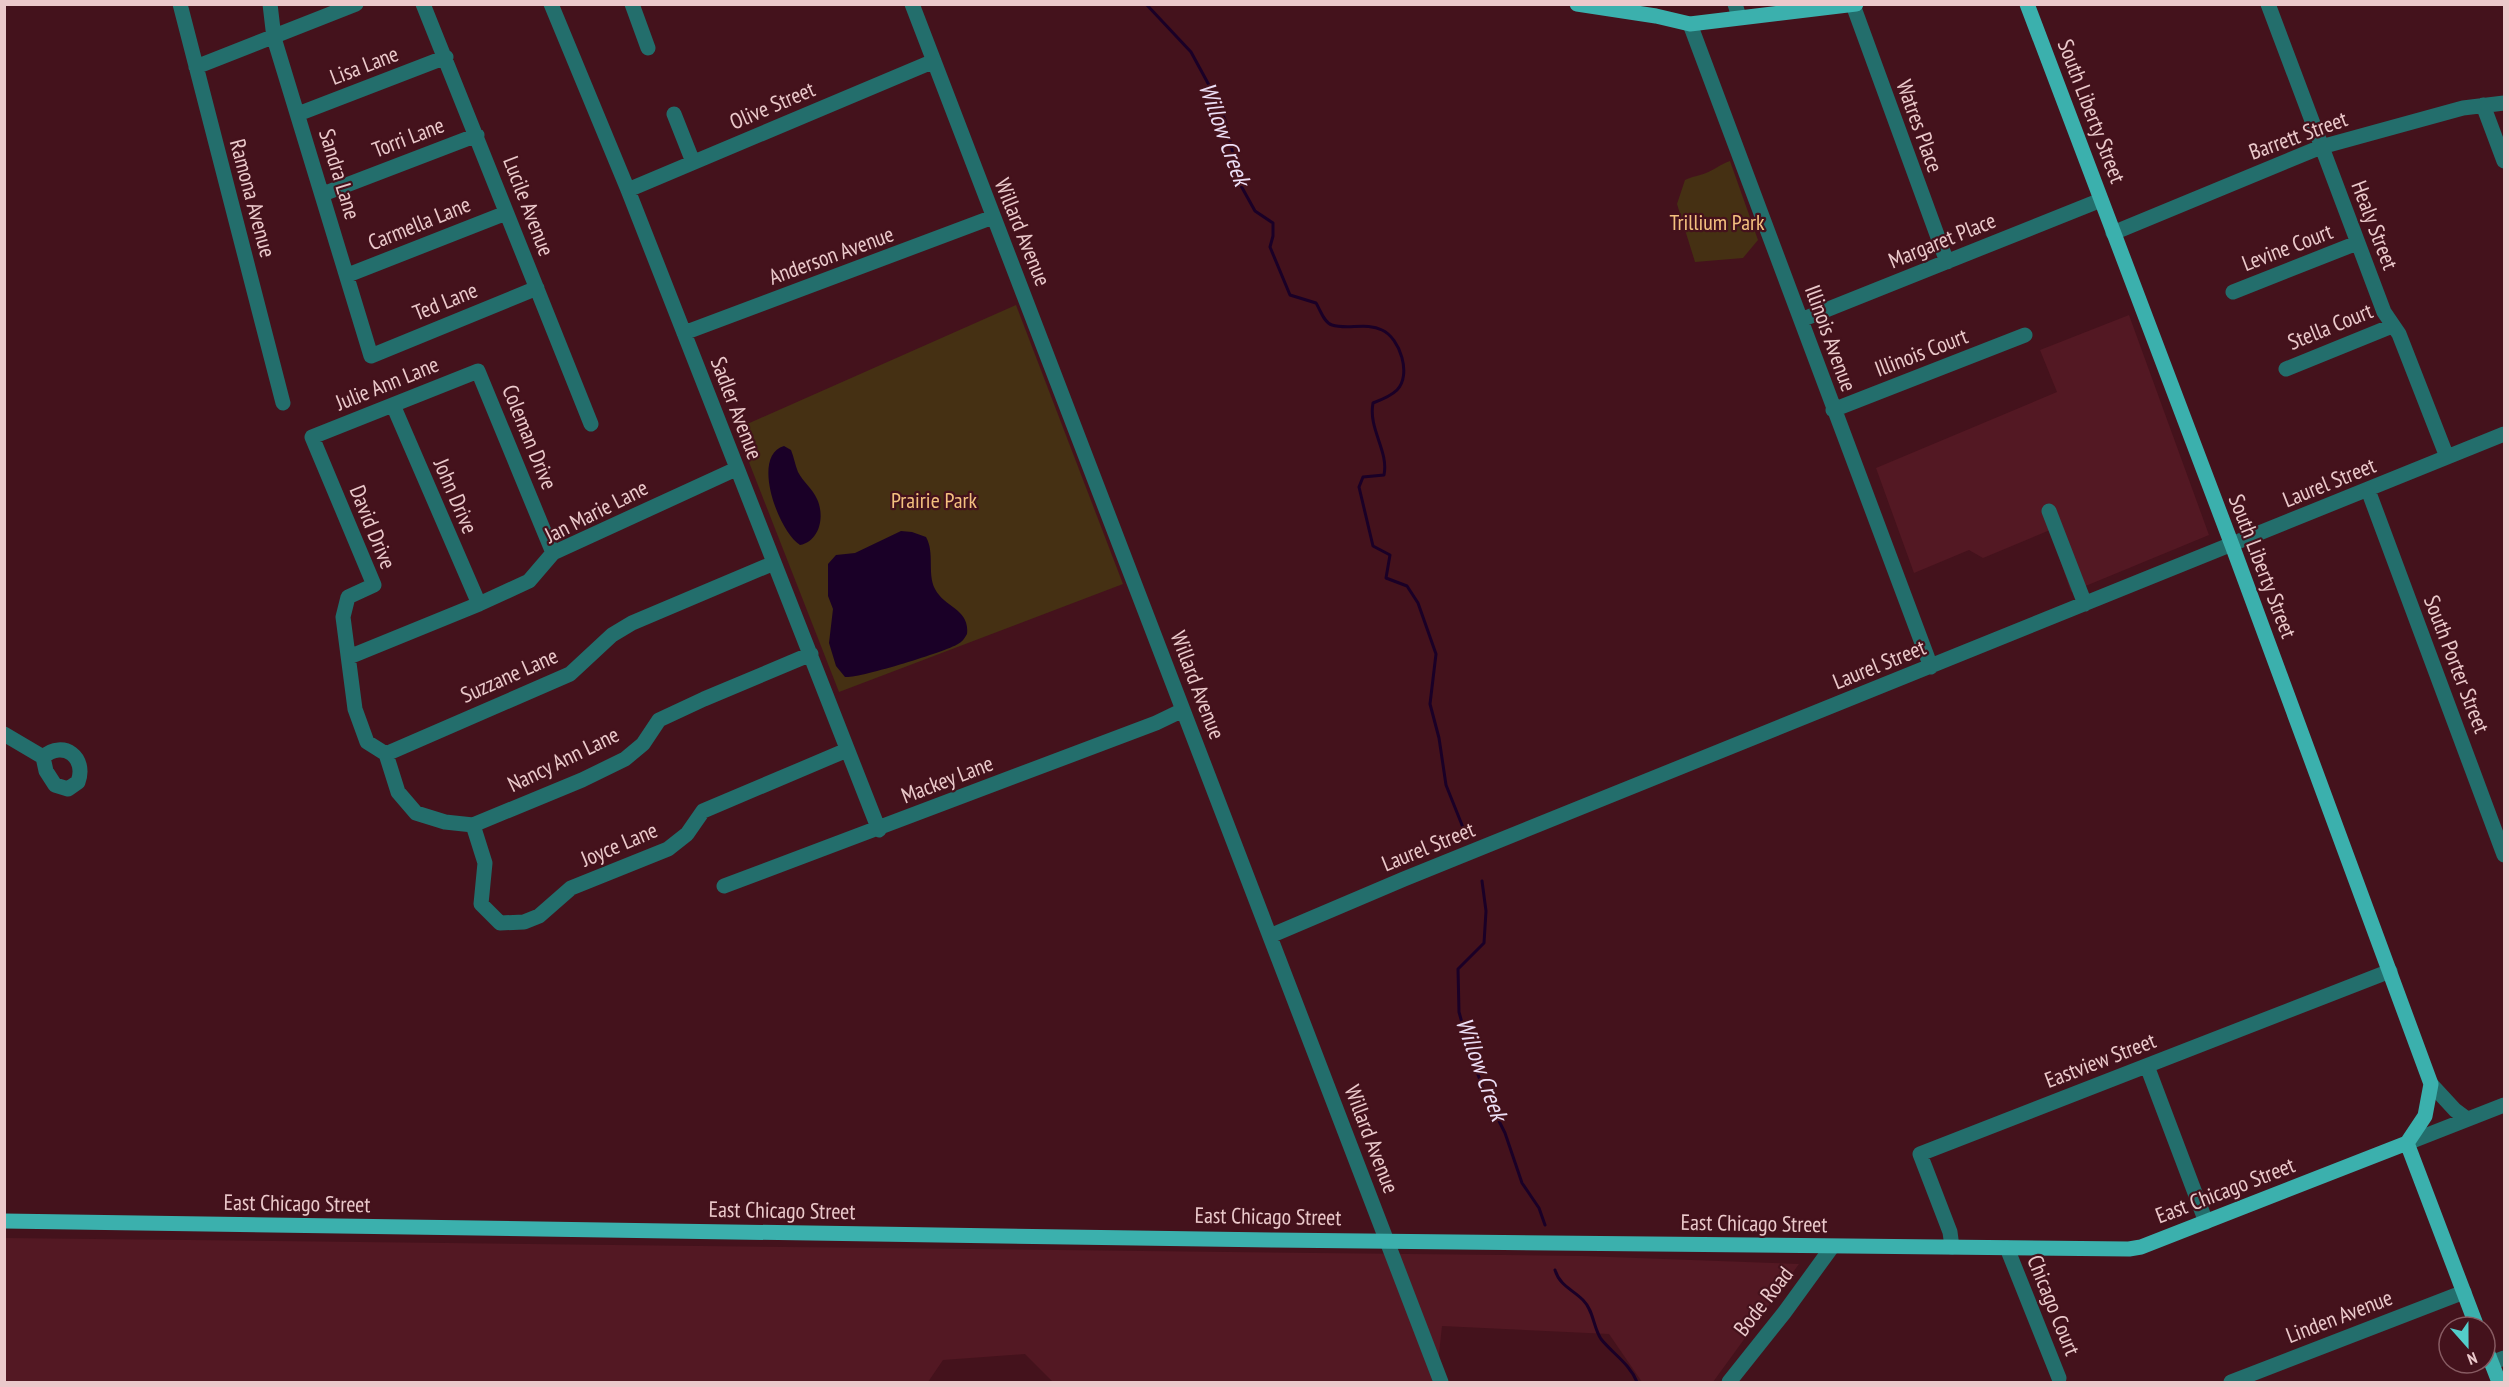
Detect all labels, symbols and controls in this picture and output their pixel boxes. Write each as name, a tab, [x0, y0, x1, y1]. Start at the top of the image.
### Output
street label: South Liberty Street	[2052, 35, 2132, 187]
street label: Lisa Lane	[326, 39, 402, 91]
street label: Olive Street	[725, 75, 819, 135]
street label: Watres Place	[1890, 76, 1950, 176]
water label: Willow Creek	[1192, 78, 1259, 192]
street label: Barrett Street	[2245, 104, 2351, 166]
street label: Torri Lane	[368, 111, 448, 163]
street label: Sandra Lane	[313, 125, 367, 223]
street label: Ramona Avenue	[224, 136, 282, 260]
street label: Lucile Avenue	[497, 152, 561, 260]
street label: Willard Avenue	[989, 174, 1057, 290]
street label: Healy Street	[2345, 177, 2405, 273]
street label: Carmella Lane	[364, 190, 474, 256]
street label: Margaret Place	[1884, 206, 2000, 274]
park label: Trillium Park	[1669, 208, 1765, 236]
street label: Levine Court	[2238, 217, 2336, 277]
street label: Anderson Avenue	[765, 219, 897, 291]
street label: Ted Lane	[409, 275, 481, 327]
street label: Illinois Avenue	[1799, 281, 1863, 395]
street label: Stella Court	[2283, 296, 2377, 356]
street label: Illinois Court	[1871, 321, 1971, 383]
street label: Julie Ann Lane	[330, 350, 443, 417]
street label: Sadler Avenue	[705, 353, 769, 463]
street label: Coleman Drive	[496, 380, 564, 494]
street label: Laurel Street	[2278, 451, 2380, 513]
street label: John Drive	[427, 453, 484, 538]
street label: Jan Marie Lane	[539, 473, 652, 549]
street label: David Drive	[344, 481, 402, 573]
park label: Prairie Park	[891, 486, 978, 514]
street label: South Liberty Street	[2223, 490, 2303, 642]
street label: South Porter Street	[2418, 591, 2496, 737]
street label: Willard Avenue	[1165, 627, 1231, 743]
street label: Laurel Street	[1828, 633, 1930, 695]
street label: Suzzane Lane	[456, 641, 562, 709]
street label: Nancy Ann Lane	[503, 720, 623, 798]
street label: Mackey Lane	[897, 749, 997, 809]
street label: Joyce Lane	[576, 815, 661, 873]
street label: Laurel Street	[1377, 815, 1479, 877]
water label: Willow Creek	[1449, 1013, 1516, 1127]
street label: Eastview Street	[2041, 1026, 2159, 1094]
street label: Willard Avenue	[1339, 1081, 1405, 1197]
street label: East Chicago Street	[2151, 1151, 2299, 1229]
street label: East Chicago Street	[223, 1188, 371, 1218]
street label: East Chicago Street	[708, 1195, 856, 1225]
street label: East Chicago Street	[1194, 1201, 1342, 1231]
street label: East Chicago Street	[1680, 1208, 1828, 1238]
street label: Chicago Court	[2021, 1251, 2087, 1359]
street label: Bode Road	[1727, 1261, 1799, 1341]
street label: Linden Avenue	[2282, 1283, 2396, 1349]
north arrow	[2437, 1315, 2497, 1375]
text: N	[2465, 1348, 2480, 1370]

